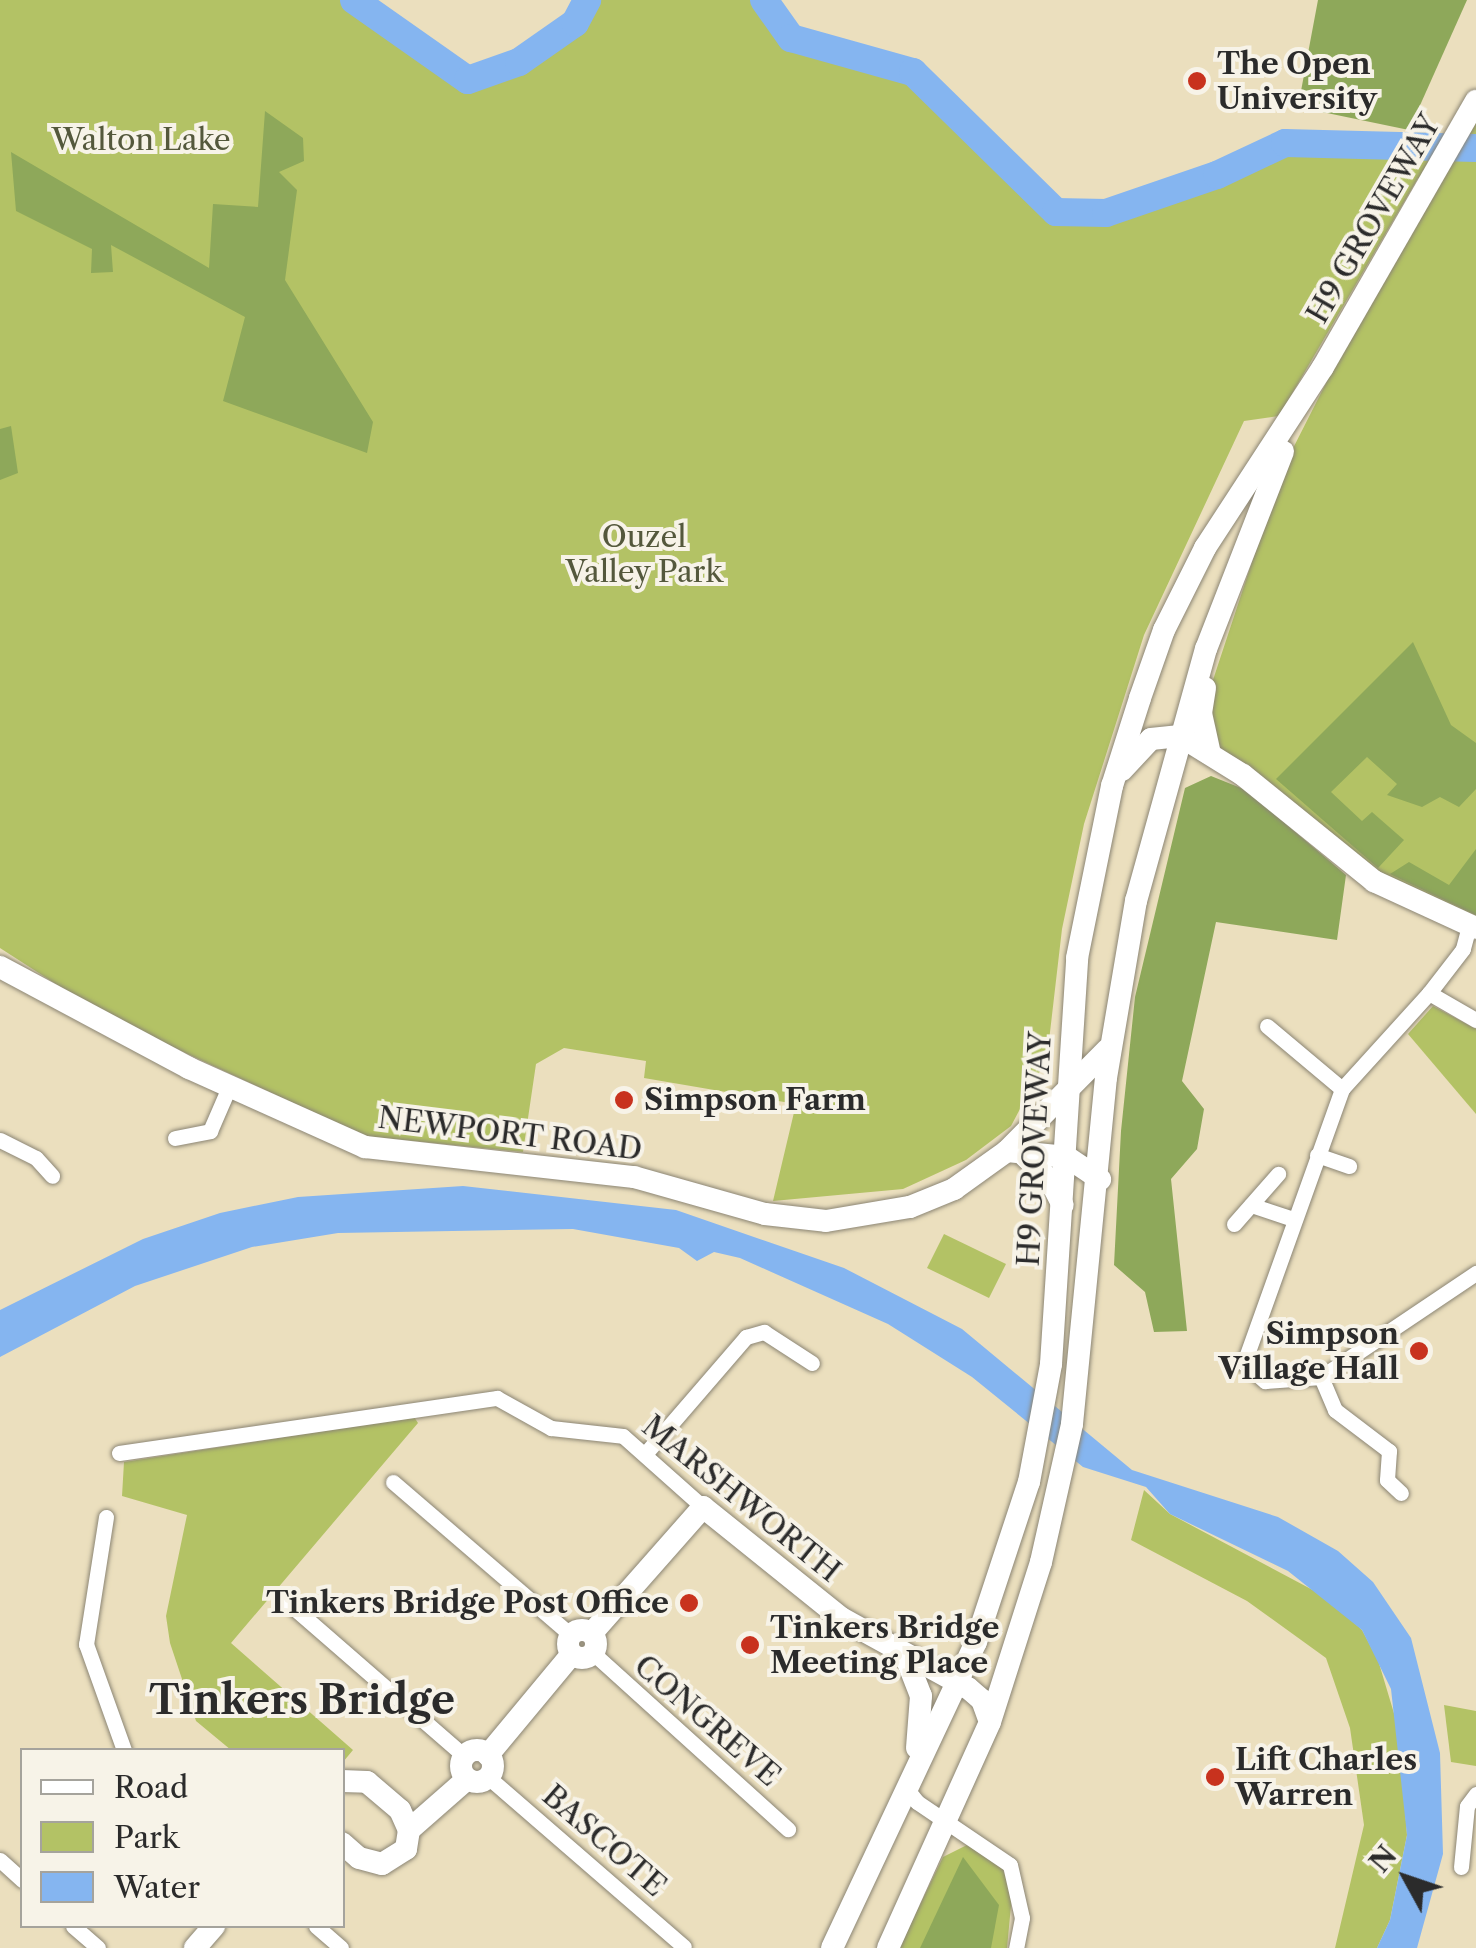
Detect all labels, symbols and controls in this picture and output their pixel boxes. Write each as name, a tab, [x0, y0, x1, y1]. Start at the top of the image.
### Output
place label: The Open University	[1217, 46, 1377, 116]
marker: The Open University	[1186, 70, 1208, 92]
street label: H9 GROVEWAY	[1300, 108, 1448, 330]
park label: Walton Lake	[51, 122, 231, 158]
park label: Ouzel Valley Park	[565, 519, 723, 590]
street label: H9 GROVEWAY	[1011, 1031, 1059, 1267]
place label: Simpson Farm	[644, 1082, 866, 1118]
marker: Simpson Farm	[613, 1089, 635, 1111]
street label: NEWPORT ROAD	[375, 1100, 645, 1168]
place label: Simpson Village Hall	[1219, 1316, 1399, 1386]
marker: Simpson Village Hall	[1408, 1340, 1430, 1362]
street label: MARSHWORTH	[635, 1408, 847, 1590]
place label: Tinkers Bridge Post Office	[266, 1585, 669, 1621]
marker: Tinkers Bridge Post Office	[678, 1592, 700, 1614]
place label: Tinkers Bridge Meeting Place	[770, 1610, 999, 1680]
marker: Tinkers Bridge Meeting Place	[739, 1634, 761, 1656]
street label: CONGREVE	[627, 1648, 787, 1794]
district label: Tinkers Bridge	[149, 1676, 455, 1724]
place label: Lift Charles Warren	[1235, 1742, 1417, 1812]
legend	[20, 1748, 345, 1928]
marker: Lift Charles Warren	[1204, 1766, 1226, 1788]
text: Road	[114, 1769, 188, 1806]
street label: BASCOTE	[535, 1778, 673, 1904]
text: Park	[114, 1819, 179, 1856]
north arrow	[1356, 1828, 1456, 1928]
text: N	[1362, 1838, 1404, 1879]
text: Water	[114, 1869, 200, 1906]

